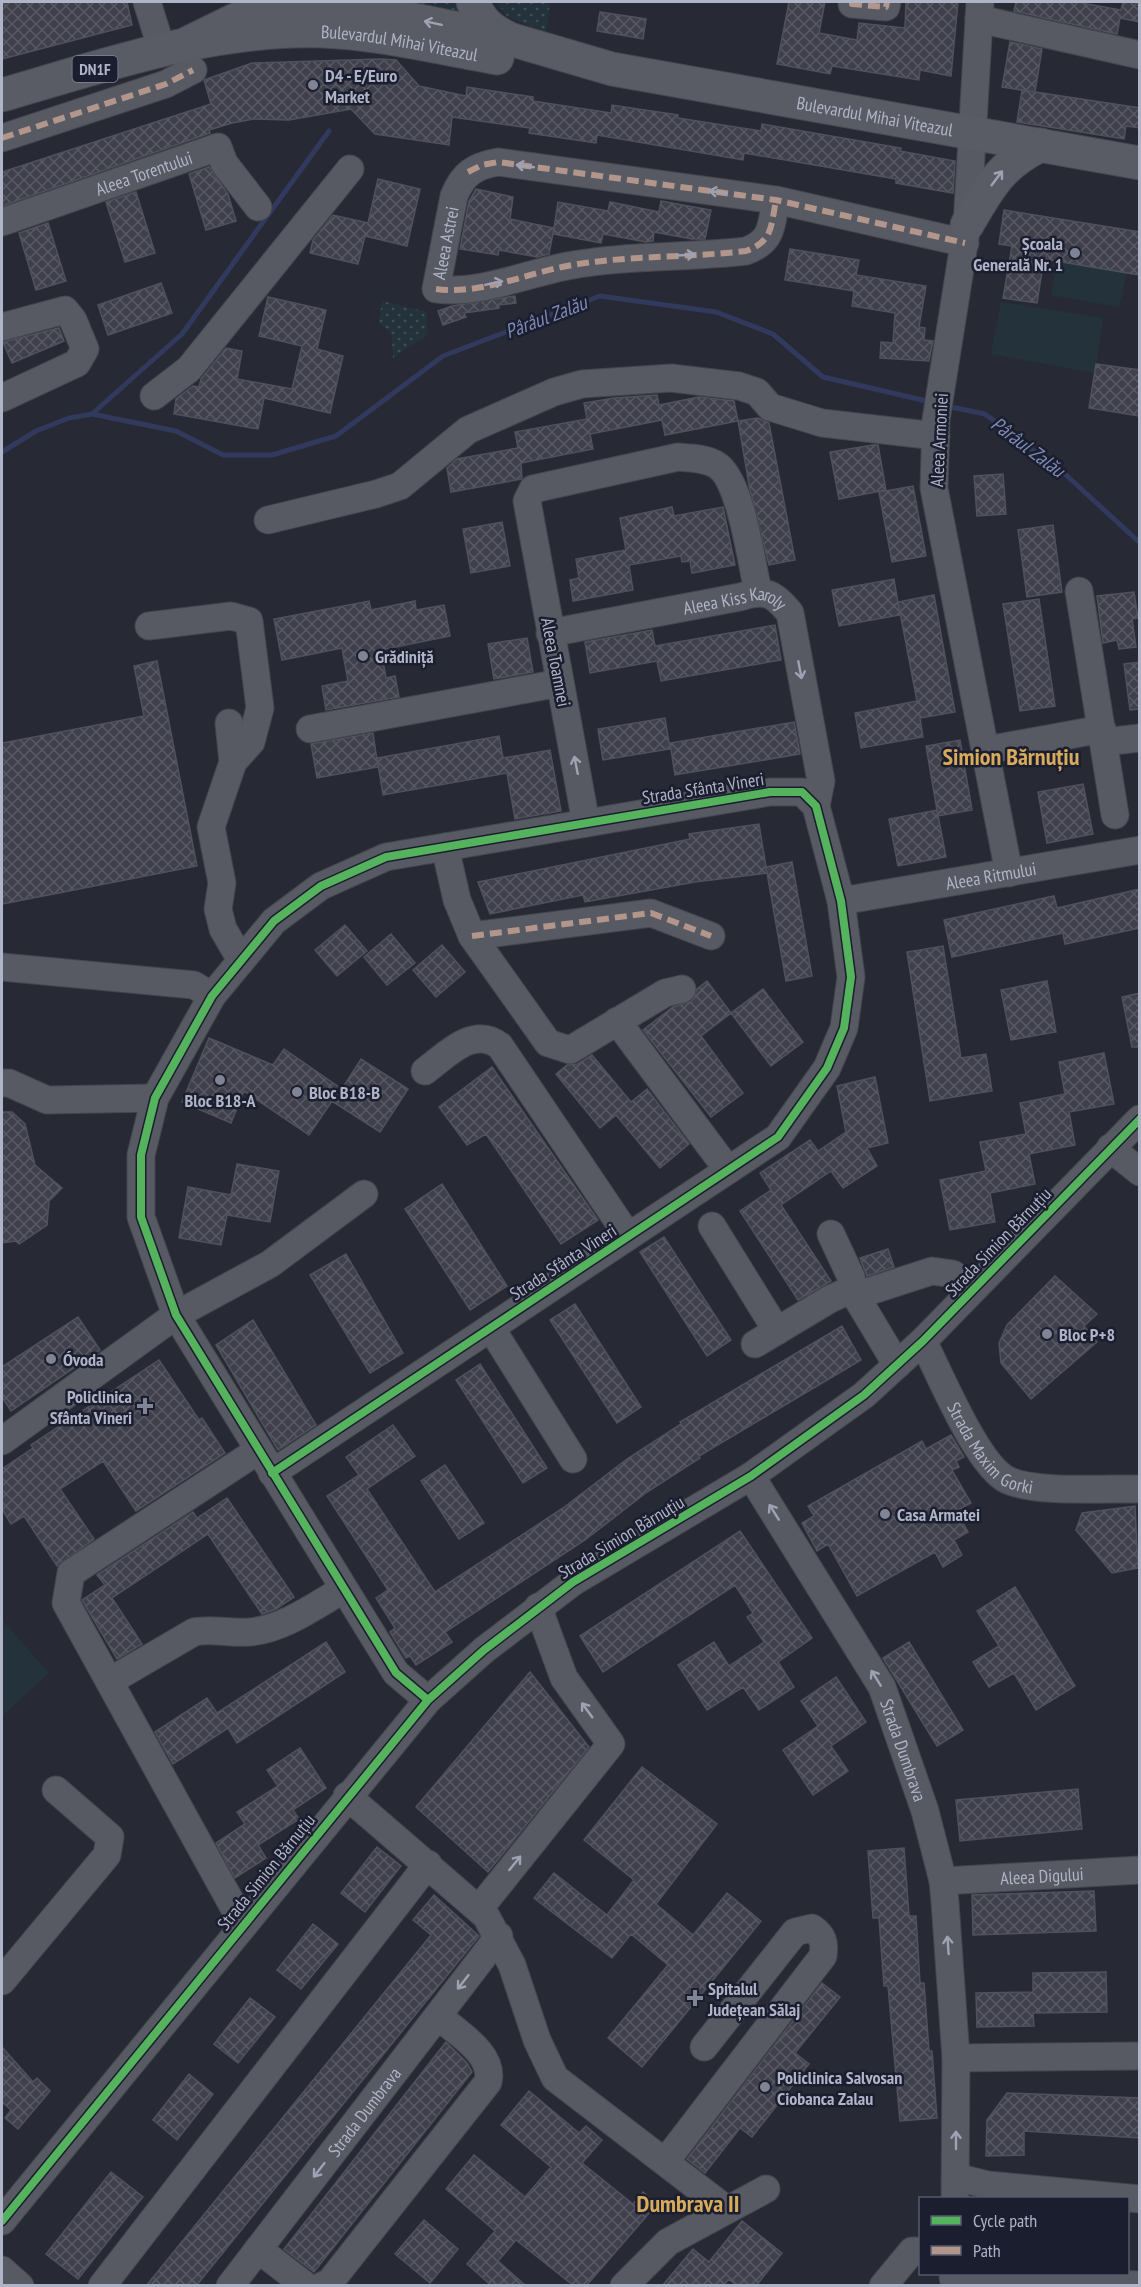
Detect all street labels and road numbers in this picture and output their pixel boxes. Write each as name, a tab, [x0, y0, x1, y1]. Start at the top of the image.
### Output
street label: Bulevardul Mihai Viteazul	[320, 19, 481, 66]
road number: DN1F	[72, 56, 118, 82]
street label: Bulevardul Mihai Viteazul	[795, 91, 956, 141]
street label: Aleea Torentului	[92, 145, 195, 200]
street label: Aleea Astrei	[427, 204, 463, 281]
street label: Aleea Armoniei	[925, 392, 953, 488]
street label: Aleea Kiss Karoly	[681, 582, 792, 619]
street label: Aleea Toamnei	[536, 616, 576, 708]
street label: Strada Sfânta Vineri	[640, 767, 766, 809]
street label: Aleea Ritmului	[944, 856, 1038, 894]
street label: Strada Simion Bărnuțiu	[940, 1182, 1056, 1302]
street label: Strada Sfânta Vineri	[505, 1219, 621, 1305]
street label: Strada Maxim Gorki	[943, 1398, 1035, 1498]
street label: Strada Simion Bărnuțiu	[554, 1490, 688, 1584]
street label: Strada Dumbrava	[875, 1696, 932, 1804]
street label: Strada Simion Bărnuțiu	[212, 1809, 320, 1935]
street label: Aleea Digului	[1000, 1862, 1084, 1889]
street label: Strada Dumbrava	[322, 2062, 406, 2161]

